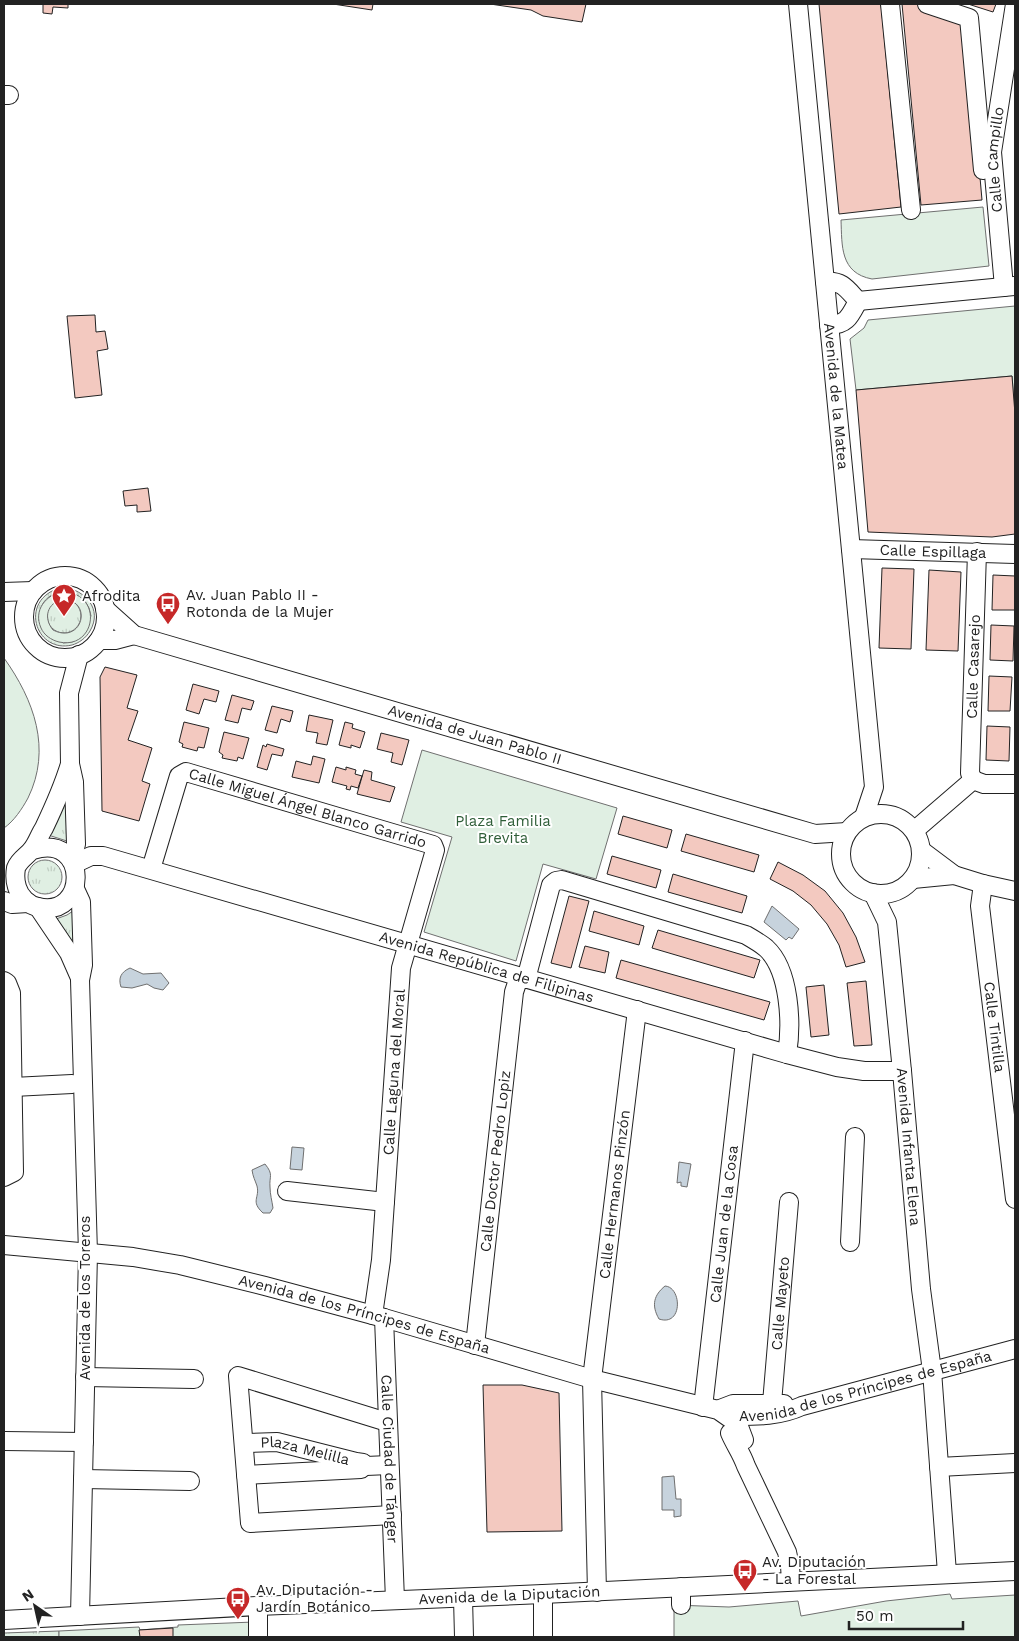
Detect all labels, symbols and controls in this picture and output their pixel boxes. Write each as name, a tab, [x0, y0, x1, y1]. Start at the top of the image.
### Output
street label: Calle Campillo	[983, 105, 1008, 213]
street label: Avenida de la Matea	[820, 322, 852, 471]
street label: Calle Espillaga	[879, 541, 987, 562]
place icon: Afrodita	[51, 583, 77, 617]
place label: Av. Juan Pablo II - Rotonda de la Mujer	[186, 586, 334, 621]
place label: Afrodita	[82, 587, 141, 605]
bus stop icon: Av. Juan Pablo II - Rotonda de la Mujer	[155, 591, 181, 625]
street label: Calle Casarejo	[963, 614, 984, 719]
street label: Avenida de Juan Pablo II	[386, 701, 564, 768]
street label: Calle Miguel Ángel Blanco Garrido	[187, 764, 429, 852]
park label: Plaza Familia Brevita	[455, 812, 551, 847]
street label: Avenida República de Filipinas	[377, 927, 596, 1007]
street label: Calle Tintilla	[980, 981, 1009, 1074]
street label: Calle Laguna del Moral	[379, 988, 409, 1156]
street label: Avenida Infanta Elena	[893, 1067, 925, 1227]
street label: Calle Doctor Pedro Lopiz	[476, 1069, 514, 1253]
street label: Calle Hermanos Pinzón	[595, 1109, 634, 1280]
street label: Calle Juan de la Cosa	[706, 1144, 742, 1304]
street label: Avenida de los Toreros	[76, 1215, 94, 1380]
street label: Calle Mayeto	[767, 1256, 793, 1351]
street label: Avenida de los Príncipes de España	[237, 1271, 493, 1358]
street label: Avenida de los Príncipes de España	[739, 1347, 994, 1425]
street label: Calle Ciudad de Tánger	[377, 1374, 402, 1544]
street label: Plaza Melilla	[260, 1433, 352, 1469]
place label: Av. Diputación - La Forestal	[762, 1553, 866, 1588]
bus stop icon: Av. Diputación - La Forestal	[732, 1558, 758, 1592]
north arrow	[10, 1581, 60, 1631]
place label: Av. Diputación - Jardín Botánico	[256, 1581, 373, 1616]
street label: Avenida de la Diputación	[418, 1582, 601, 1608]
text: N	[19, 1586, 37, 1605]
bus stop icon: Av. Diputación - Jardín Botánico	[225, 1586, 251, 1620]
scale bar	[849, 1598, 963, 1630]
text: 50 m	[856, 1607, 893, 1625]

